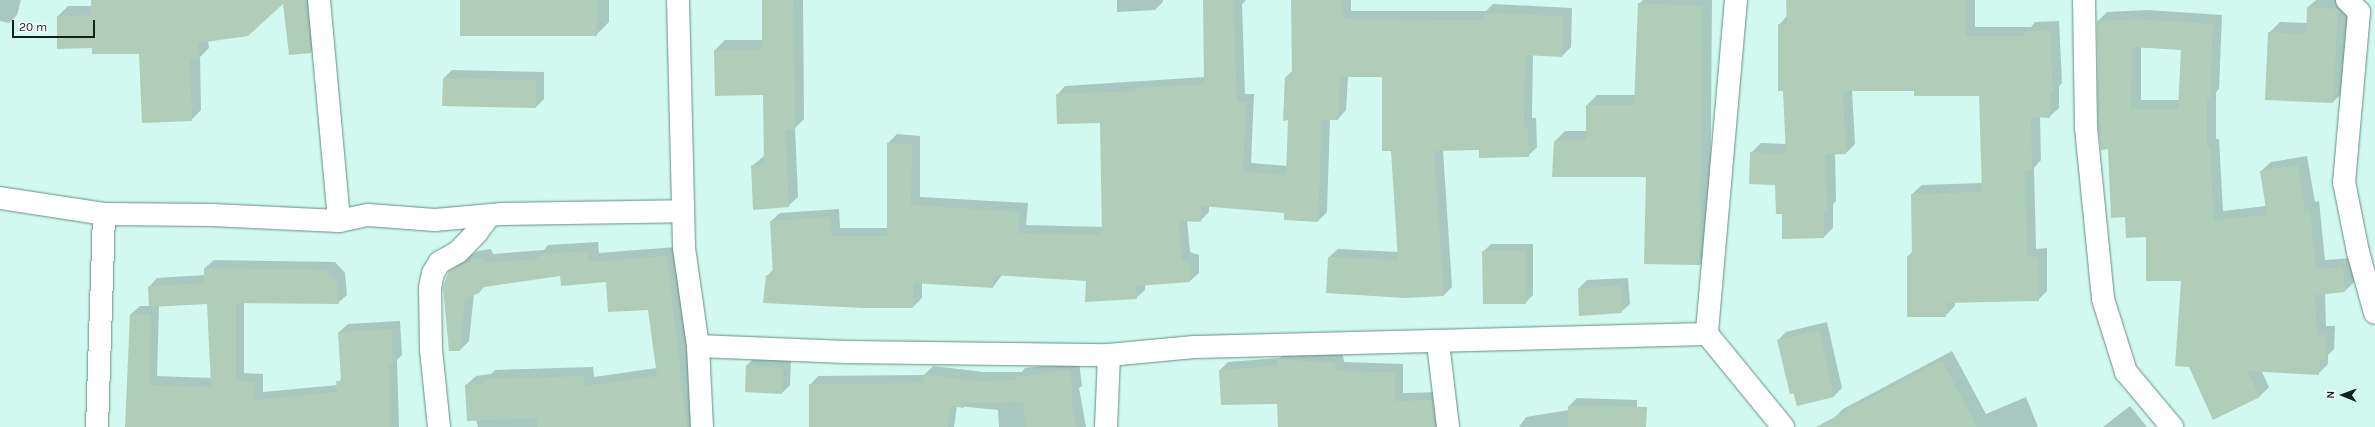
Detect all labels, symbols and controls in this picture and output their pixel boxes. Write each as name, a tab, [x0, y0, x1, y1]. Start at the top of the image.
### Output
scale bar	[14, 12, 97, 38]
text: 20 m	[19, 20, 47, 34]
north arrow	[2323, 375, 2363, 415]
text: N	[2324, 391, 2337, 399]

